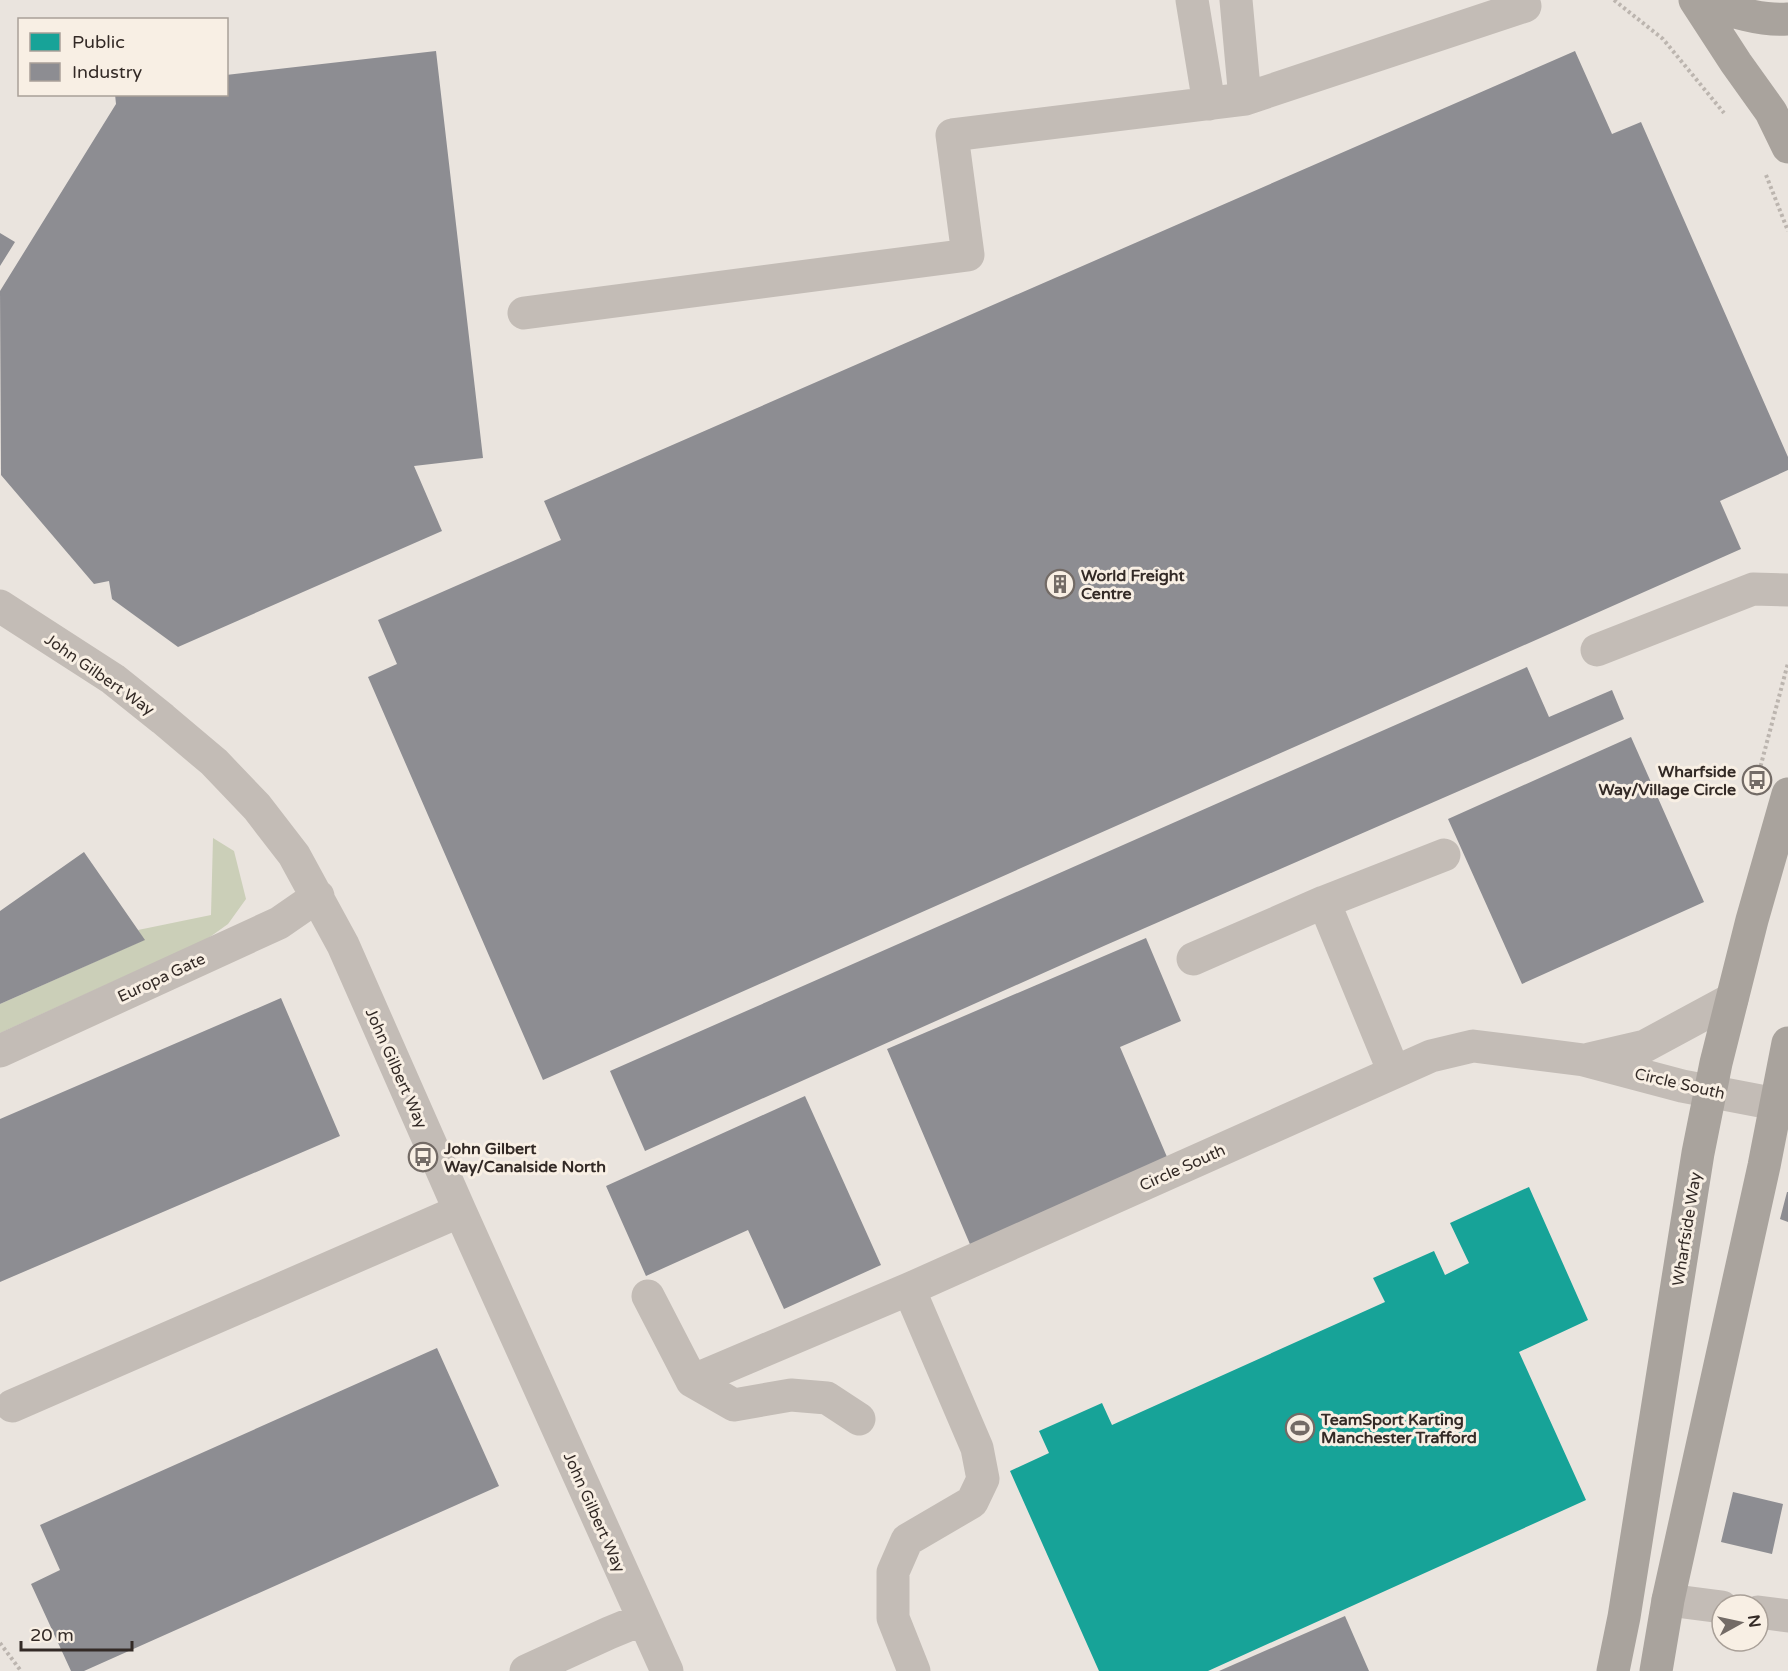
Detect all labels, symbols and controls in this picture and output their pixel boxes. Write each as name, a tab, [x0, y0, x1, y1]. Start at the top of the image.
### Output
legend	[18, 18, 228, 96]
text: Public	[72, 31, 125, 53]
text: Industry	[72, 61, 143, 83]
place label: World Freight Centre	[1081, 566, 1185, 604]
building icon: World Freight Centre	[1044, 568, 1076, 600]
street label: John Gilbert Way	[41, 630, 159, 720]
place label: Wharfside Way/Village Circle	[1598, 762, 1736, 800]
bus stop icon: Wharfside Way/Village Circle	[1741, 764, 1773, 796]
street label: Europa Gate	[114, 949, 209, 1007]
street label: John Gilbert Way	[361, 1005, 432, 1132]
street label: Circle South	[1633, 1064, 1727, 1104]
place label: John Gilbert Way/Canalside North	[443, 1139, 606, 1177]
street label: Circle South	[1136, 1140, 1228, 1196]
bus stop icon: John Gilbert Way/Canalside North	[407, 1141, 439, 1173]
street label: Wharfside Way	[1668, 1170, 1706, 1288]
place label: TeamSport Karting Manchester Trafford	[1320, 1410, 1477, 1448]
sports icon: TeamSport Karting Manchester Trafford	[1284, 1412, 1316, 1444]
street label: John Gilbert Way	[559, 1449, 630, 1576]
north arrow	[1710, 1593, 1770, 1653]
text: N	[1743, 1613, 1765, 1629]
scale bar	[21, 1614, 132, 1652]
text: 20 m	[30, 1624, 74, 1646]

